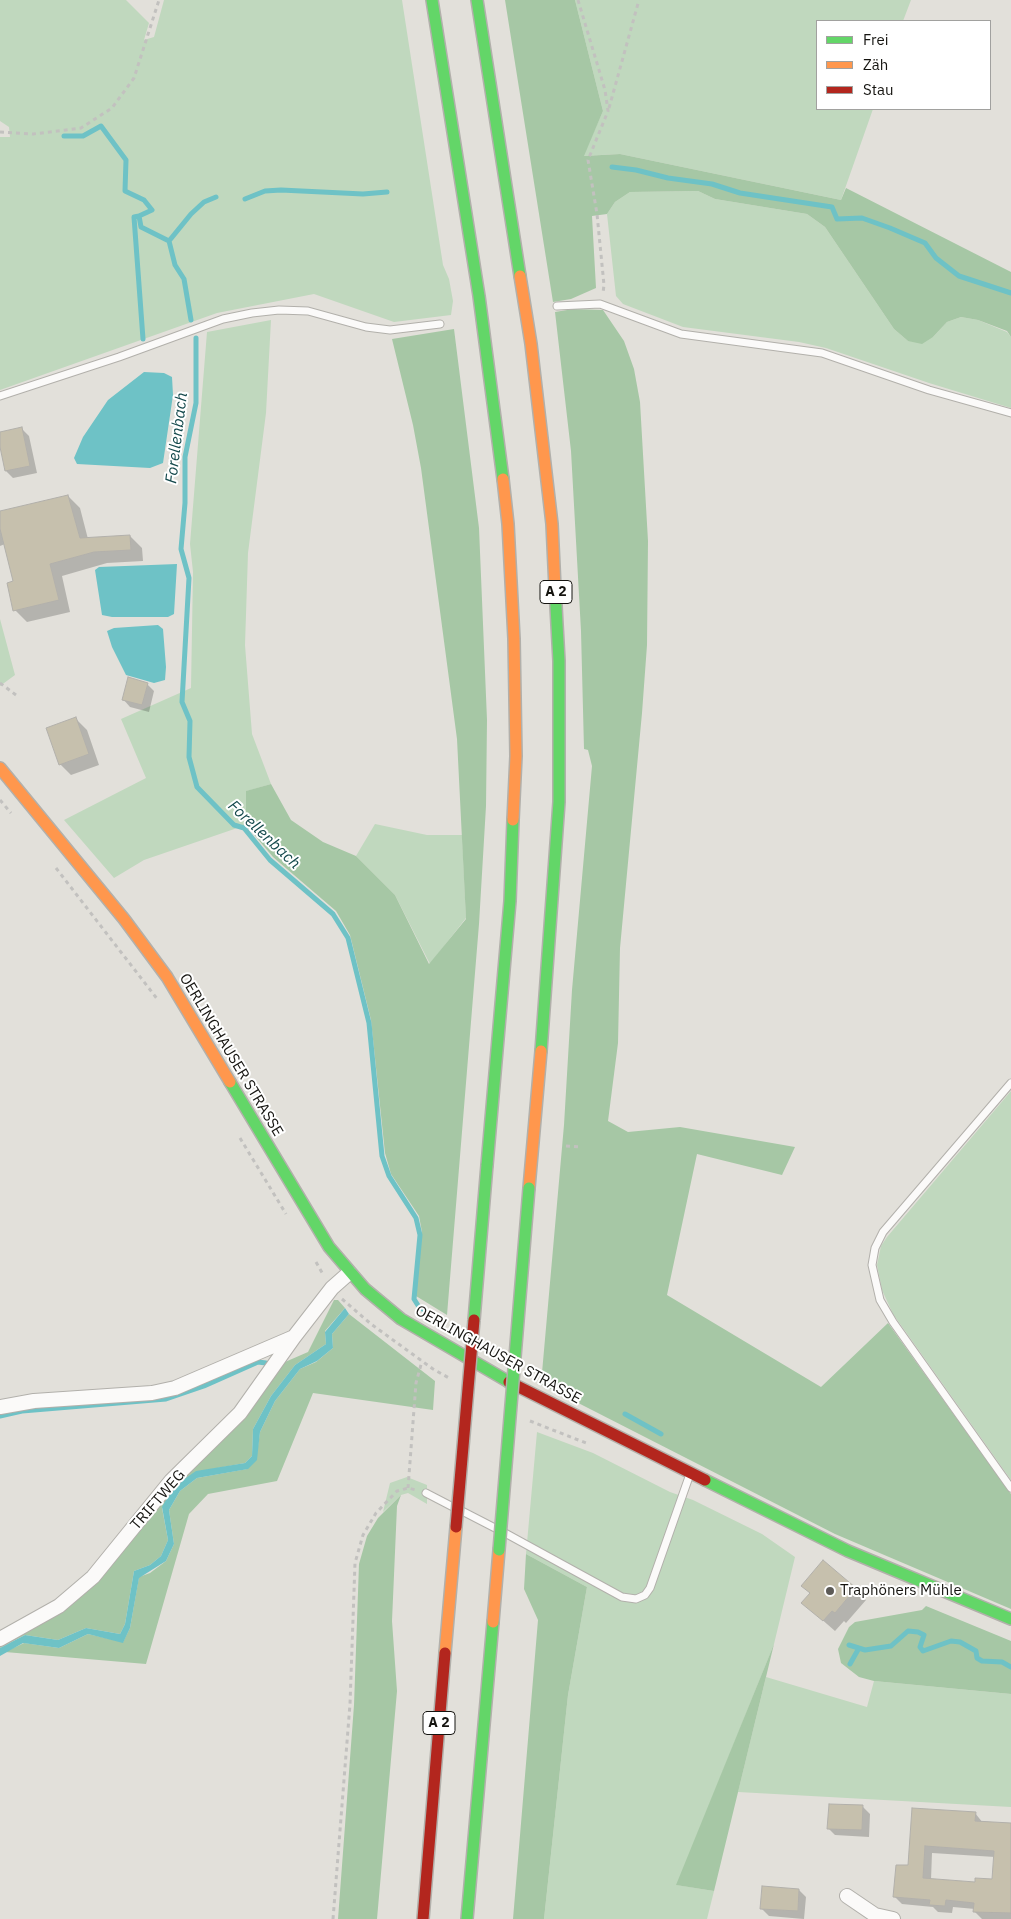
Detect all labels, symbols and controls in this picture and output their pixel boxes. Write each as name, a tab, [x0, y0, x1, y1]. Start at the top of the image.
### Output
legend	[816, 20, 991, 110]
text: Frei	[863, 30, 889, 49]
text: Zäh	[863, 55, 888, 74]
text: Stau	[863, 80, 894, 99]
water label: Forellenbach	[162, 391, 192, 485]
road number: A 2	[540, 580, 572, 604]
water label: Forellenbach	[224, 797, 304, 873]
street label: OERLINGHAUSER STRASSE	[175, 970, 287, 1140]
street label: OERLINGHAUSER STRASSE	[412, 1302, 584, 1408]
street label: TRIFTWEG	[127, 1466, 189, 1534]
place label: Traphöners Mühle	[840, 1582, 962, 1600]
marker: Traphöners Mühle	[824, 1585, 836, 1597]
road number: A 2	[423, 1712, 455, 1735]

